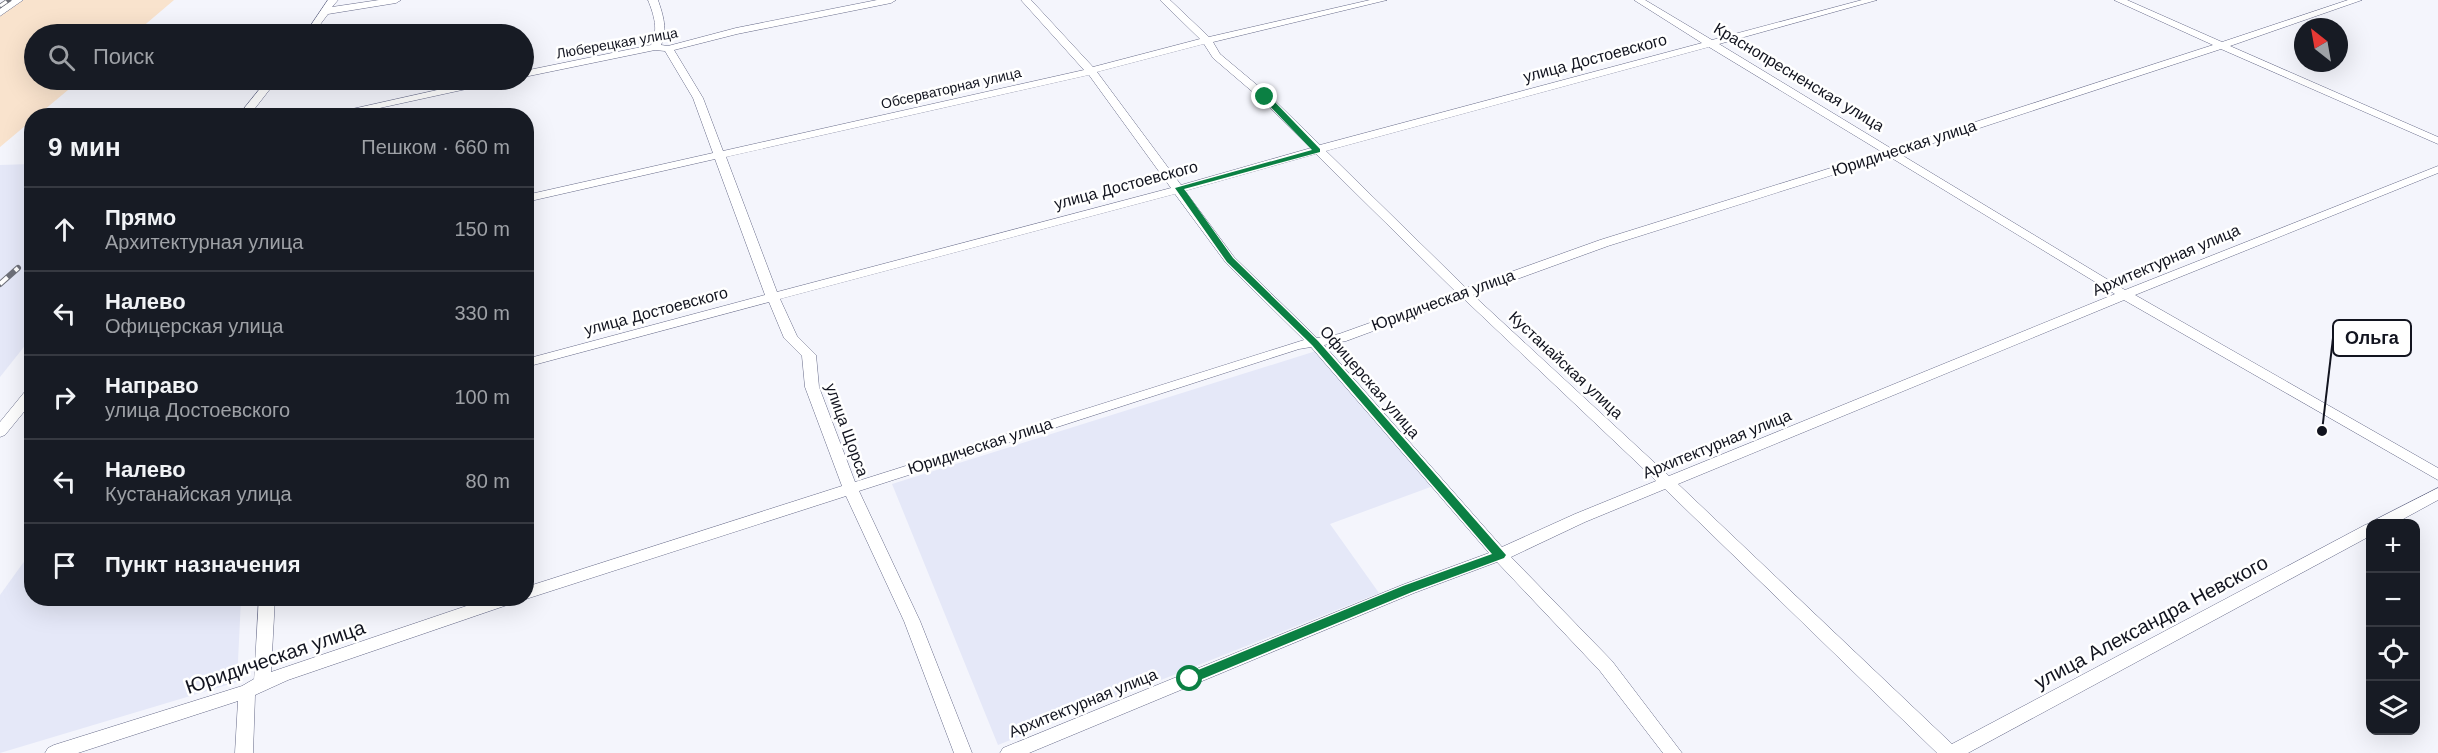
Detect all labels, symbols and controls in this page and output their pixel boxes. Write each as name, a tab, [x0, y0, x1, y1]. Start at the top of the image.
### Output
north arrow	[2294, 18, 2348, 72]
street label: Краснопресненская улица	[1711, 19, 1887, 135]
search box	[24, 24, 534, 90]
street label: Люберецкая улица	[555, 24, 679, 62]
street label: улица Достоевского	[1521, 31, 1669, 85]
icon: search	[45, 41, 78, 74]
text: Поиск	[93, 44, 154, 69]
street label: Обсерваторная улица	[879, 64, 1023, 112]
route end	[1251, 83, 1277, 109]
street label: Юридическая улица	[1830, 117, 1978, 179]
text: 9 мин	[48, 132, 121, 162]
text: Пешком · 660 m	[361, 136, 510, 158]
street label: улица Достоевского	[1052, 158, 1200, 212]
text: Прямо	[105, 205, 176, 230]
icon: ahead	[48, 213, 81, 246]
text: 150 m	[454, 218, 510, 240]
street label: Архитектурная улица	[2090, 221, 2242, 299]
text: Архитектурная улица	[105, 231, 303, 253]
street label: Юридическая улица	[1369, 266, 1517, 334]
street label: улица Достоевского	[582, 284, 730, 338]
text: Налево	[105, 289, 186, 314]
icon: left	[48, 297, 81, 330]
text: 330 m	[454, 302, 510, 324]
street label: Кустанайская улица	[1506, 308, 1626, 422]
text: Офицерская улица	[105, 315, 283, 337]
callout: Ольга	[2333, 320, 2411, 356]
street label: Офицерская улица	[1317, 323, 1423, 441]
text: Ольга	[2345, 328, 2400, 348]
text: Направо	[105, 373, 199, 398]
icon: right	[48, 381, 81, 414]
street label: улица Щорса	[822, 381, 872, 479]
text: 100 m	[454, 386, 510, 408]
text: улица Достоевского	[105, 399, 290, 421]
street label: Архитектурная улица	[1640, 406, 1794, 482]
street label: Юридическая улица	[906, 415, 1054, 477]
text: Налево	[105, 457, 186, 482]
icon: left	[48, 465, 81, 498]
text: 80 m	[466, 470, 510, 492]
text: Кустанайская улица	[105, 483, 292, 505]
map controls	[2366, 519, 2420, 735]
button: +	[2366, 519, 2420, 573]
icon: arrive	[48, 549, 81, 582]
street label: улица Александра Невского	[2030, 551, 2272, 693]
text: Пункт назначения	[105, 552, 301, 577]
button: −	[2366, 573, 2420, 627]
street label: Юридическая улица	[182, 616, 369, 698]
button: locate	[2366, 627, 2420, 681]
street label: Архитектурная улица	[1006, 665, 1160, 741]
route start	[1176, 665, 1202, 691]
button: layers	[2366, 681, 2420, 735]

